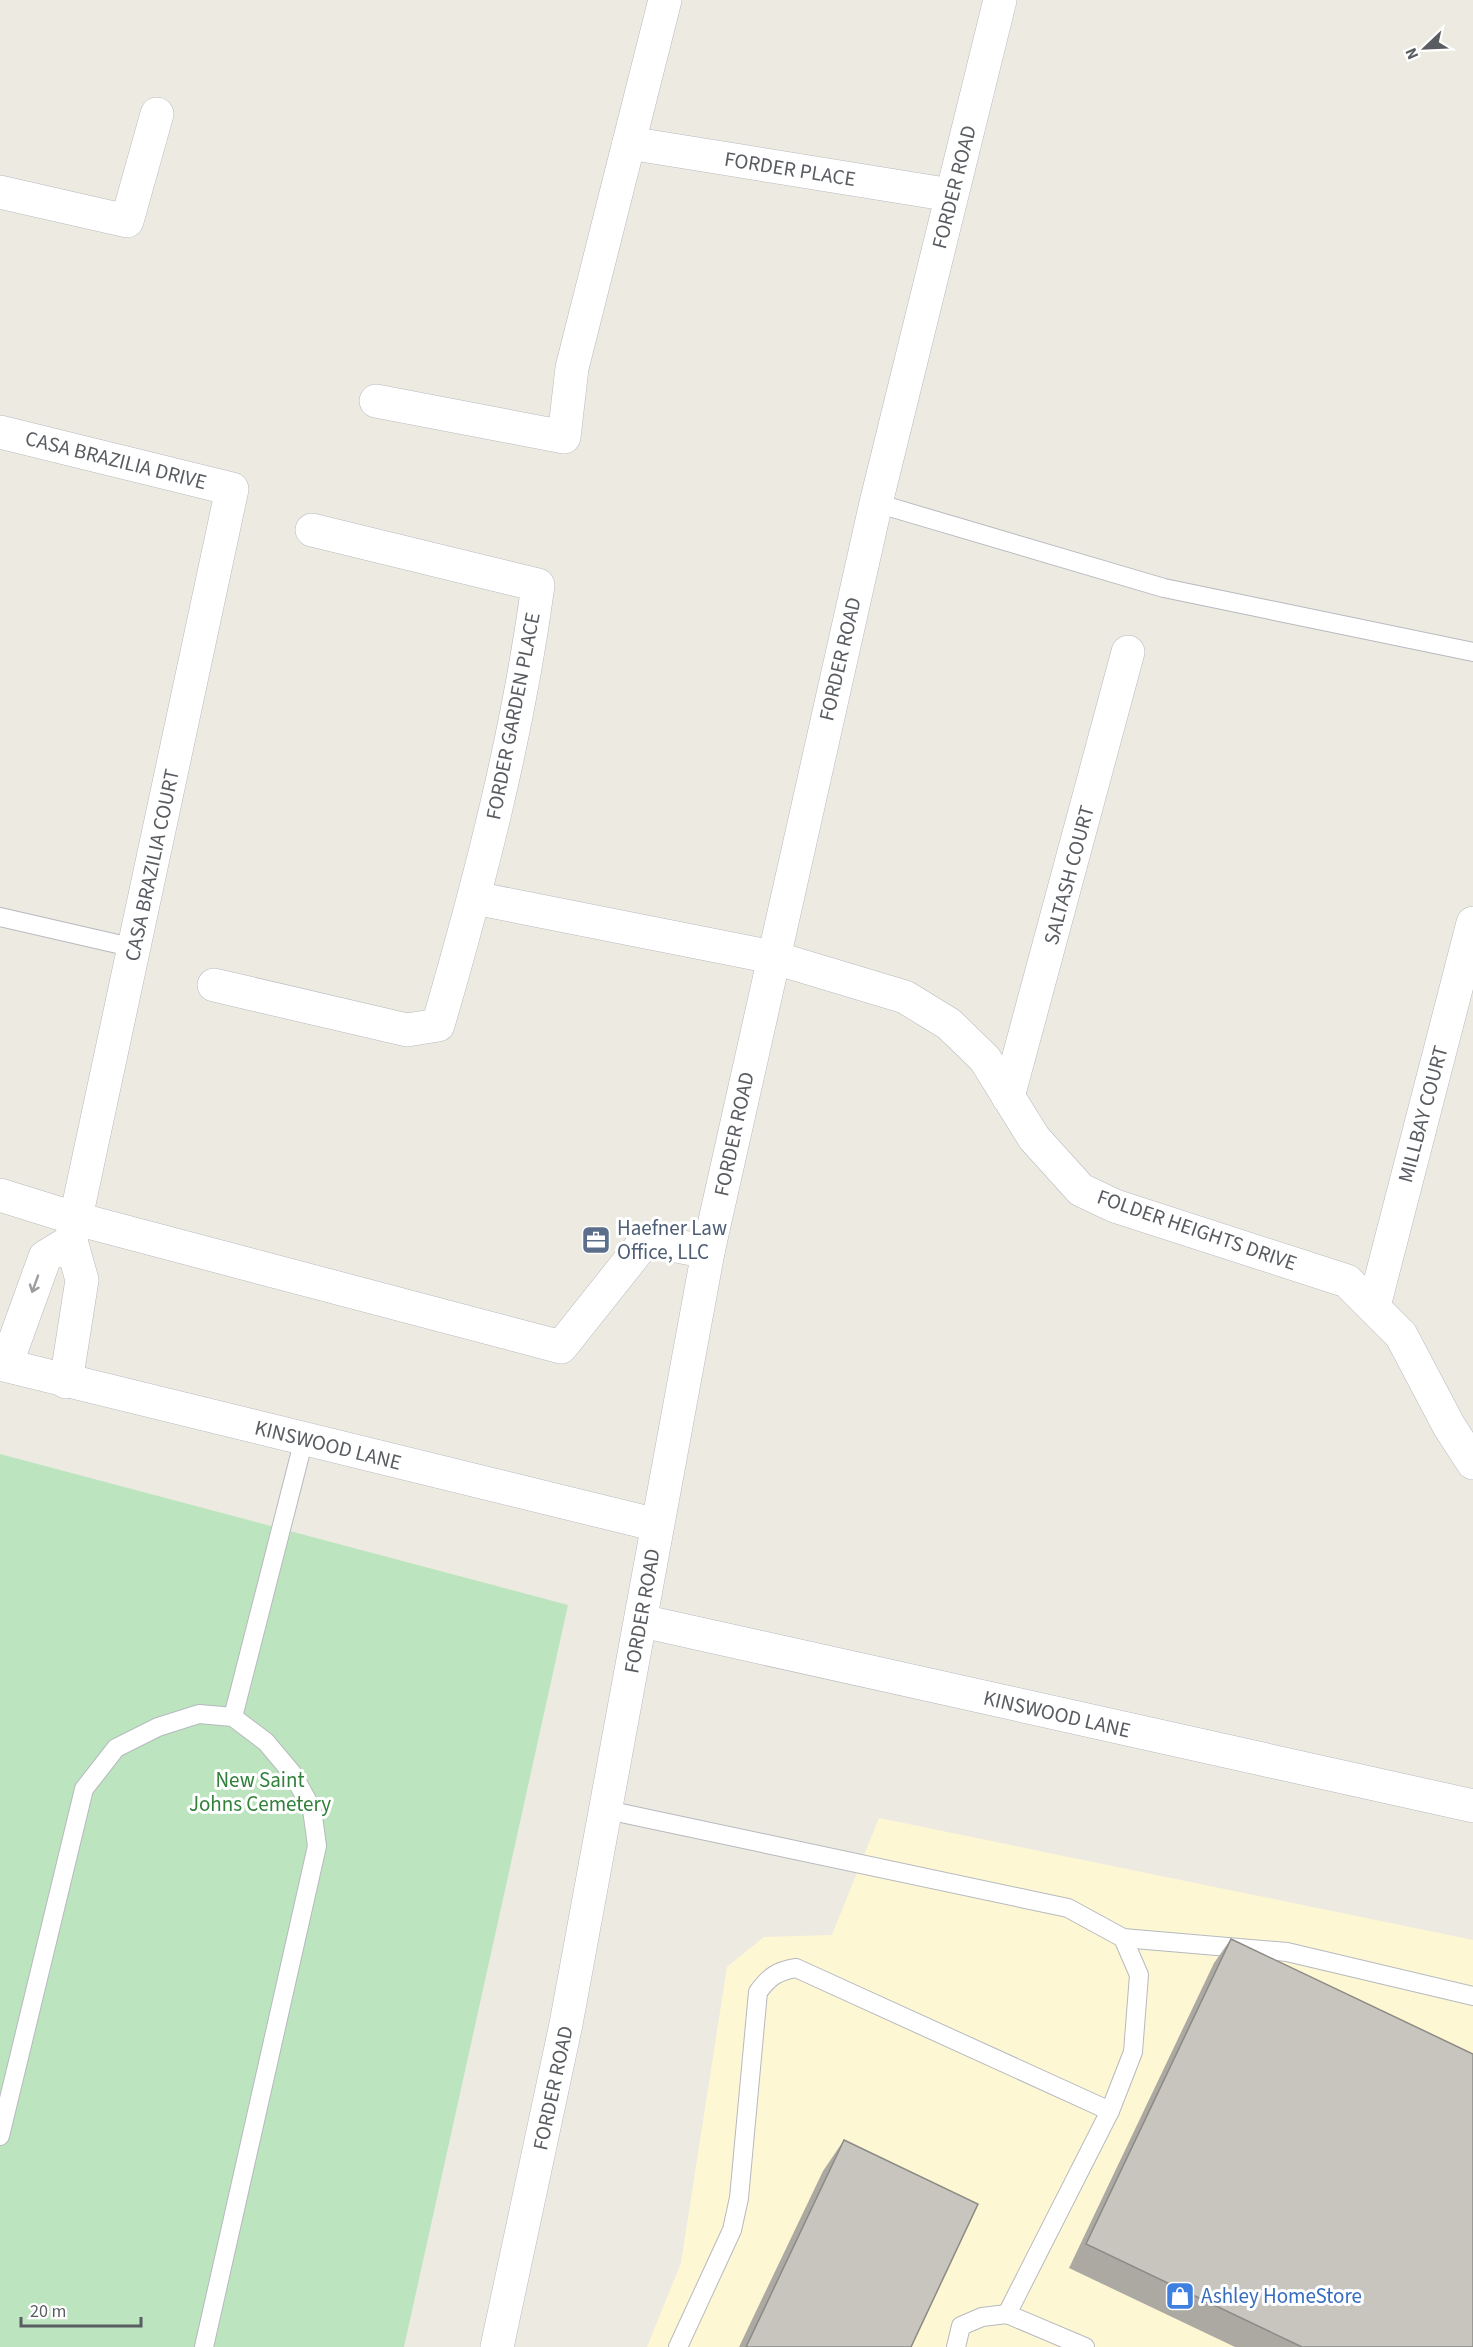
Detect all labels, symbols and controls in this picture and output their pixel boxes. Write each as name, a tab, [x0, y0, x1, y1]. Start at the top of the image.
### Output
north arrow	[1395, 18, 1455, 78]
text: N	[1400, 44, 1424, 63]
street label: FORDER ROAD	[924, 122, 984, 252]
street label: FORDER PLACE	[722, 144, 858, 194]
street label: CASA BRAZILIA DRIVE	[22, 423, 210, 497]
street label: FORDER ROAD	[811, 594, 869, 724]
street label: FORDER GARDEN PLACE	[478, 610, 548, 822]
street label: CASA BRAZILIA COURT	[117, 766, 187, 964]
street label: SALTASH COURT	[1036, 802, 1102, 948]
street label: MILLBAY COURT	[1390, 1042, 1456, 1186]
street label: FORDER ROAD	[706, 1069, 762, 1199]
street label: FOLDER HEIGHTS DRIVE	[1093, 1182, 1301, 1278]
place label: Haefner Law Office, LLC	[617, 1213, 727, 1267]
office icon: Haefner Law Office, LLC	[580, 1224, 612, 1256]
one-way arrow	[29, 1274, 40, 1293]
street label: KINSWOOD LANE	[252, 1412, 404, 1478]
street label: FORDER ROAD	[616, 1546, 668, 1676]
street label: KINSWOOD LANE	[980, 1682, 1134, 1746]
park label: New Saint Johns Cemetery	[189, 1765, 331, 1819]
street label: FORDER ROAD	[525, 2023, 581, 2153]
shop icon: Ashley HomeStore	[1164, 2280, 1196, 2312]
place label: Ashley HomeStore	[1201, 2281, 1362, 2311]
scale bar	[21, 2290, 141, 2328]
text: 20 m	[30, 2299, 66, 2324]

